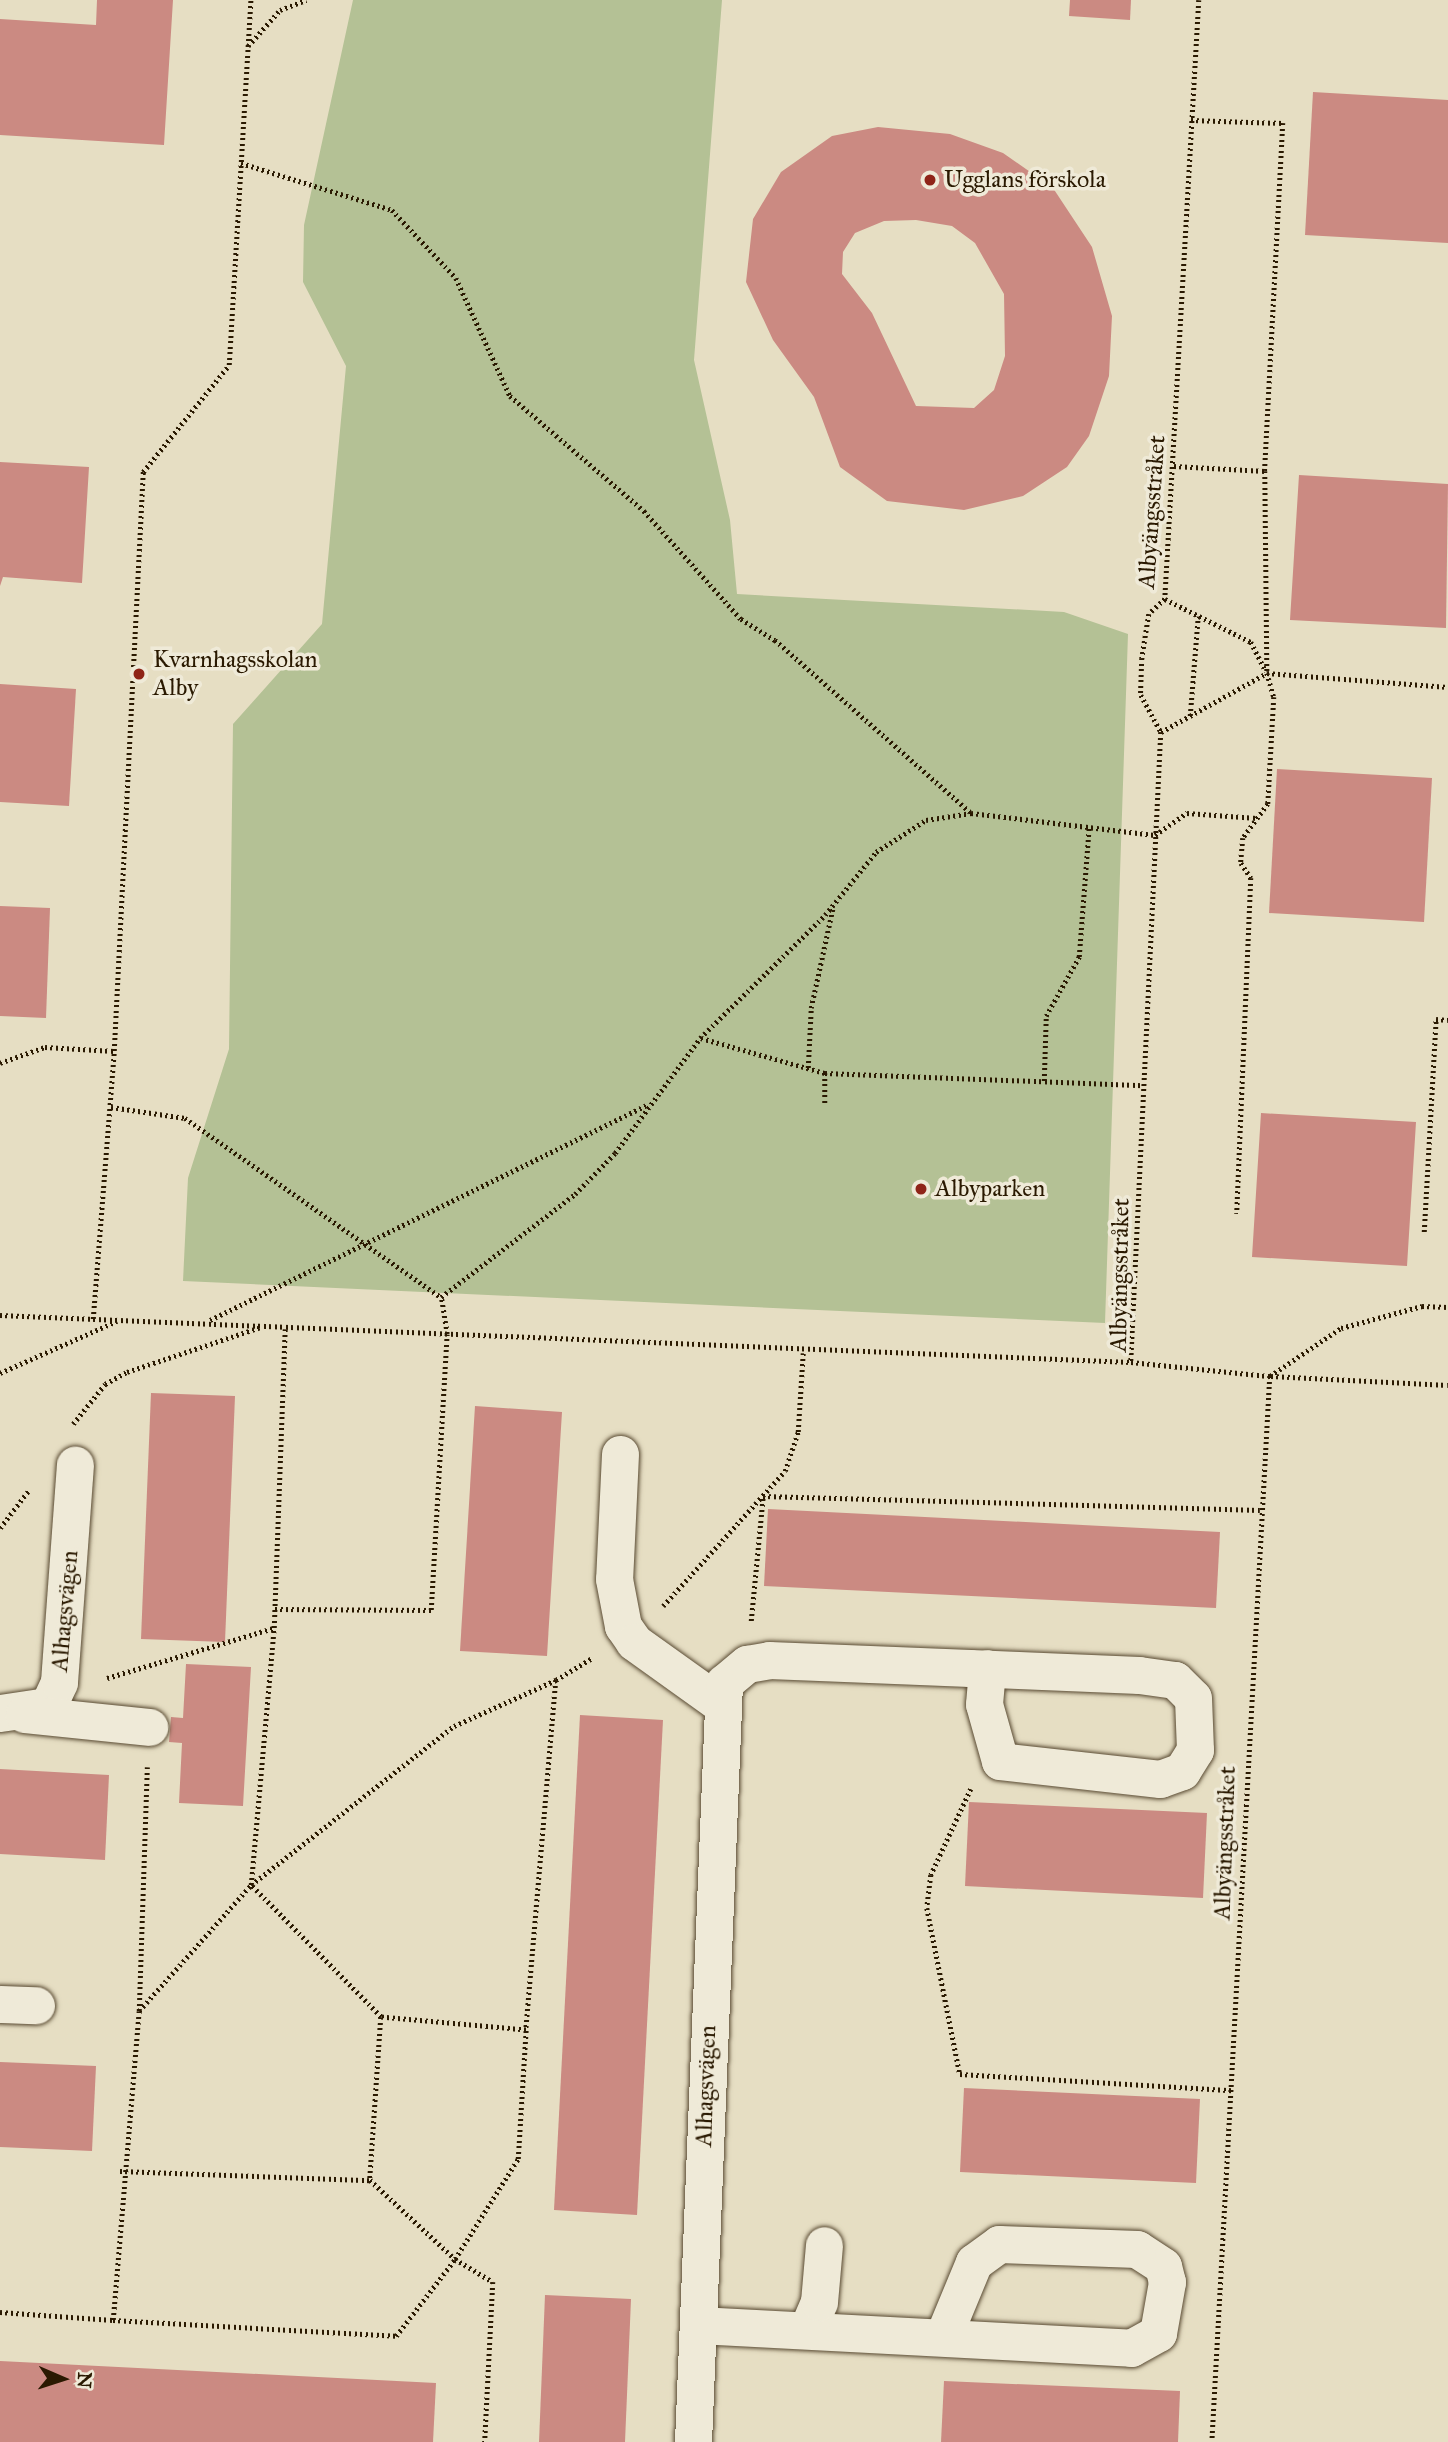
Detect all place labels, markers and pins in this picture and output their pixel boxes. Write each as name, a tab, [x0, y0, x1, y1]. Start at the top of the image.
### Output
place label: Ugglans förskola	[944, 166, 1106, 194]
marker: Ugglans förskola	[922, 172, 938, 188]
place label: Kvarnhagsskolan Alby	[153, 646, 318, 702]
marker: Kvarnhagsskolan Alby	[131, 666, 147, 682]
place label: Albyparken	[935, 1175, 1045, 1203]
marker: Albyparken	[913, 1181, 929, 1197]

